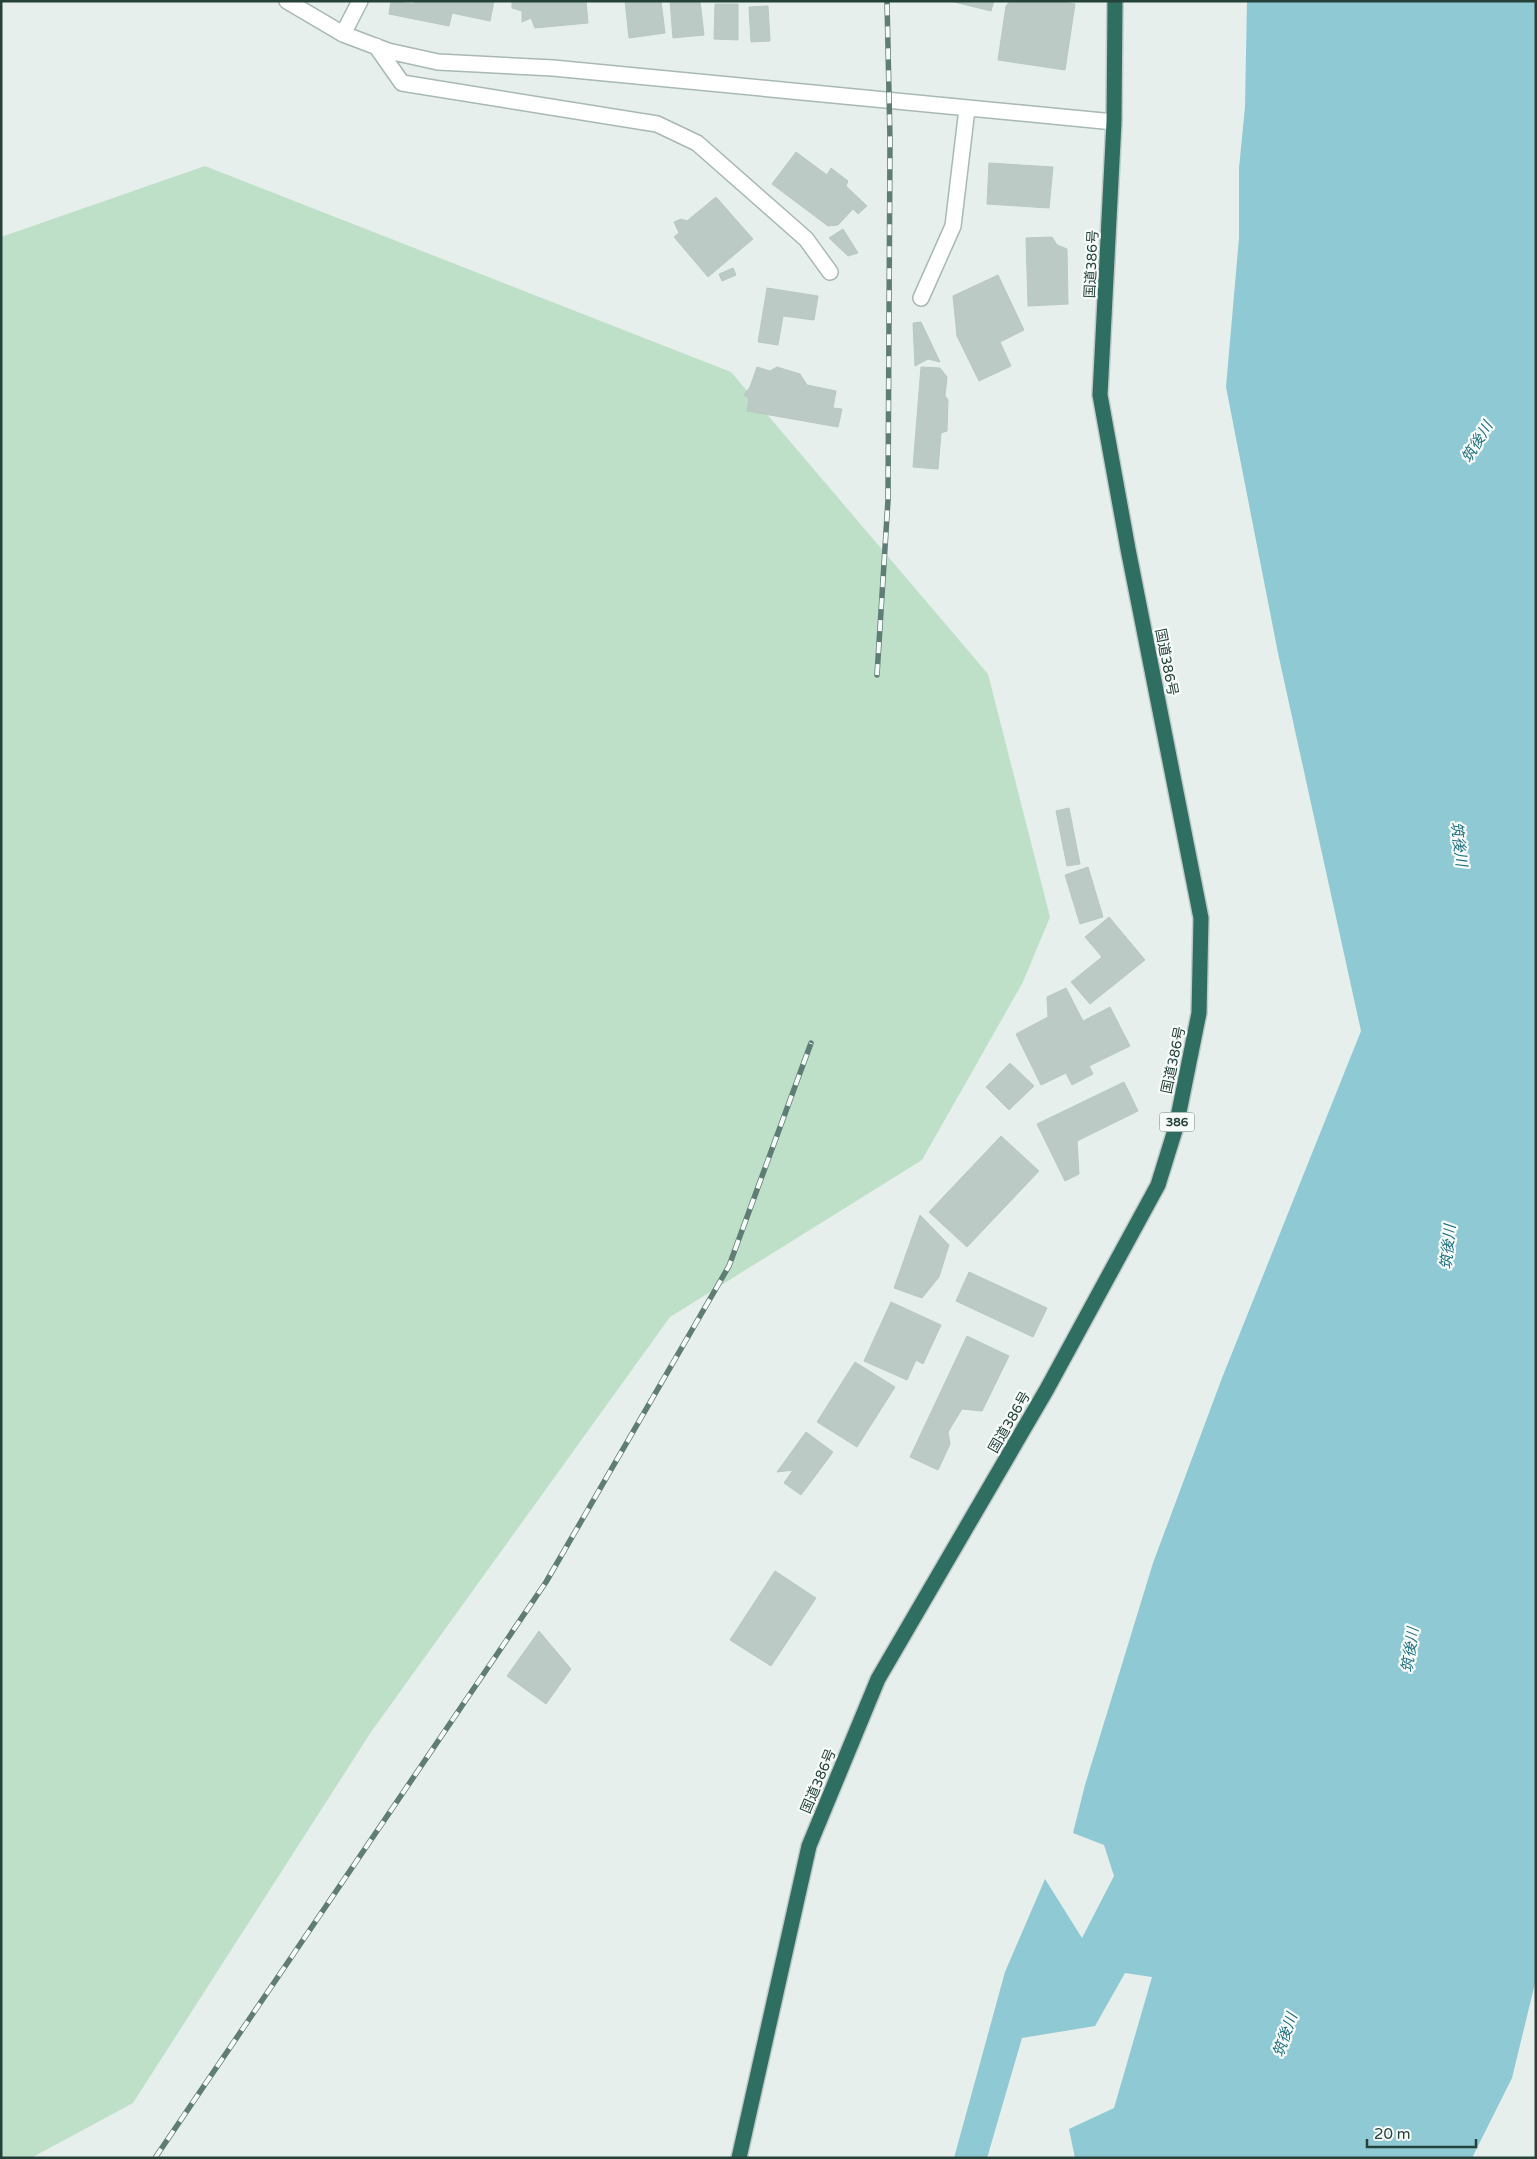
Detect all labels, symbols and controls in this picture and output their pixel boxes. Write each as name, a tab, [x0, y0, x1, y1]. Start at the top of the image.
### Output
street label: 国道386号	[1081, 229, 1102, 299]
water label: 筑後川	[1458, 416, 1497, 466]
street label: 国道386号	[1152, 627, 1181, 697]
water label: 筑後川	[1447, 821, 1471, 869]
street label: 国道386号	[1158, 1025, 1189, 1095]
road number: 386	[1160, 1112, 1194, 1132]
water label: 筑後川	[1437, 1222, 1459, 1270]
street label: 国道386号	[985, 1388, 1034, 1456]
water label: 筑後川	[1398, 1624, 1422, 1674]
street label: 国道386号	[797, 1746, 840, 1816]
water label: 筑後川	[1269, 2009, 1301, 2059]
scale bar	[1367, 2116, 1476, 2148]
text: 20 m	[1374, 2125, 1411, 2143]

